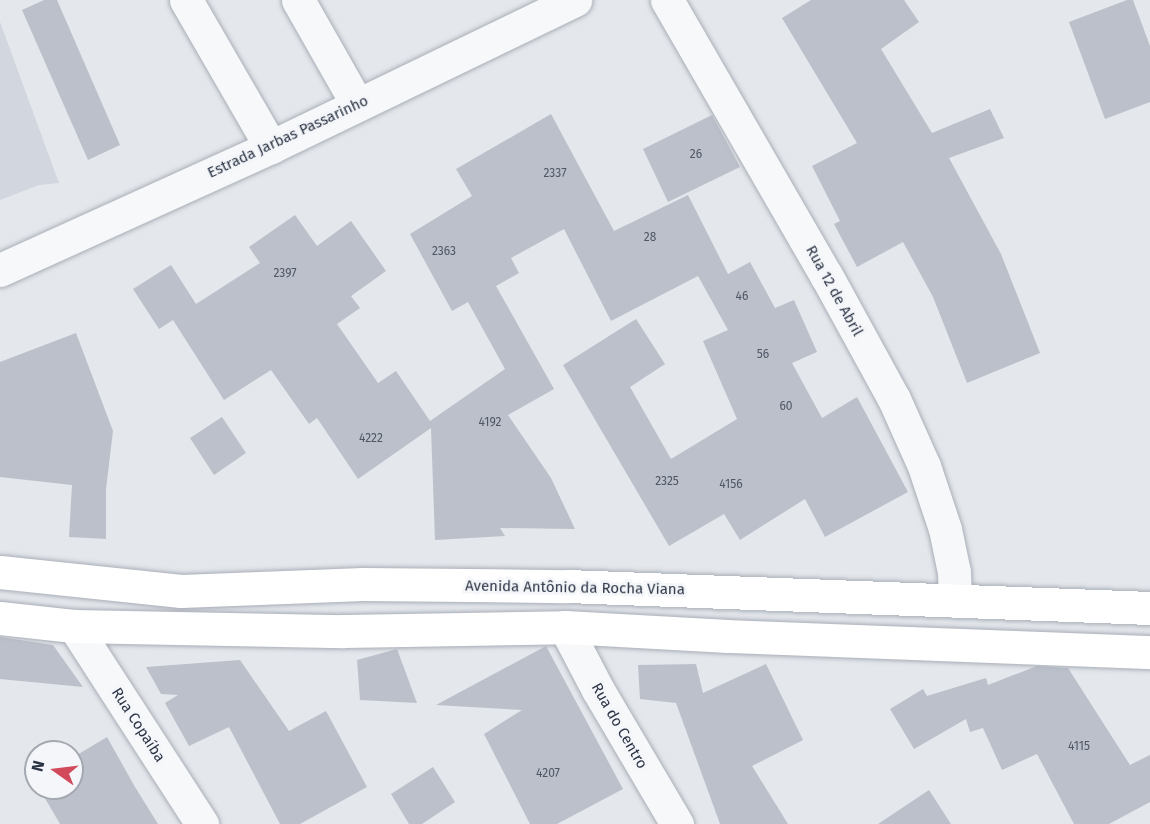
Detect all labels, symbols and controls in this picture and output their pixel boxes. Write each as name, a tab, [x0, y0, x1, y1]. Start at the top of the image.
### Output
street label: Estrada Jarbas Passarinho	[205, 92, 371, 182]
house number: 26	[690, 148, 702, 162]
house number: 2337	[543, 167, 567, 181]
house number: 28	[644, 231, 656, 245]
street label: Rua 12 de Abril	[802, 243, 866, 339]
house number: 2363	[432, 245, 456, 259]
house number: 2397	[273, 267, 297, 281]
house number: 46	[736, 290, 748, 304]
house number: 56	[757, 348, 769, 362]
house number: 60	[779, 400, 793, 414]
house number: 4192	[479, 416, 501, 430]
house number: 4222	[359, 432, 383, 446]
house number: 2325	[655, 475, 679, 489]
house number: 4156	[719, 478, 743, 492]
street label: Avenida Antônio da Rocha Viana	[465, 577, 685, 599]
street label: Rua do Centro	[587, 680, 651, 772]
street label: Rua Copaíba	[107, 684, 169, 766]
north arrow	[24, 740, 84, 800]
house number: 4115	[1068, 740, 1090, 754]
text: N	[27, 759, 48, 773]
house number: 4207	[536, 767, 560, 781]

